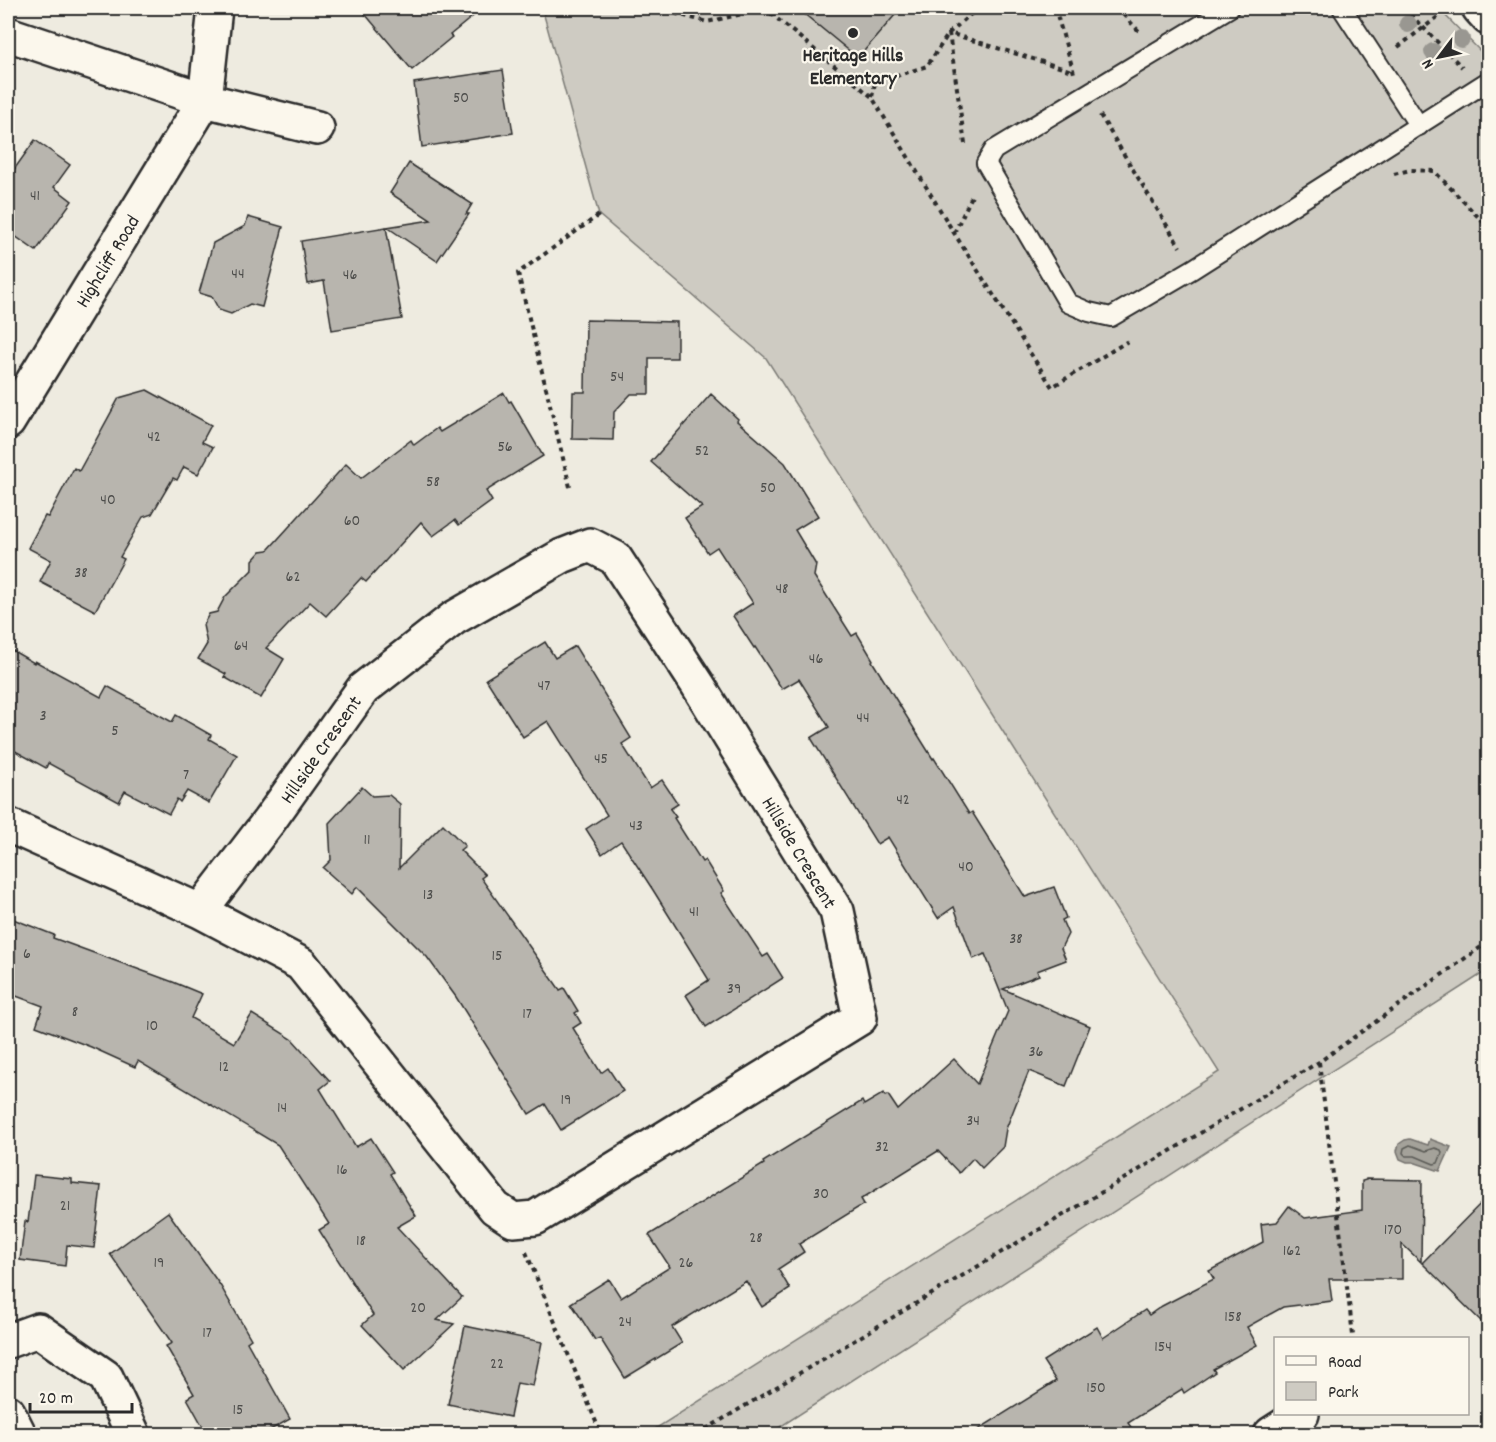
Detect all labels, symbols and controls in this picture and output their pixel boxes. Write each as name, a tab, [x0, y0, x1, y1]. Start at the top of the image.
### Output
marker: Heritage Hills Elementary	[846, 26, 860, 40]
north arrow	[1409, 27, 1469, 87]
place label: Heritage Hills Elementary	[803, 43, 903, 94]
text: N	[1417, 54, 1440, 73]
house number: 50	[453, 87, 469, 110]
house number: 41	[30, 185, 40, 208]
street label: Highcliff Road	[70, 211, 148, 314]
house number: 44	[231, 263, 245, 286]
house number: 46	[343, 264, 357, 287]
house number: 54	[610, 366, 624, 389]
house number: 42	[147, 426, 161, 449]
house number: 56	[497, 436, 513, 459]
house number: 52	[695, 440, 709, 463]
house number: 58	[426, 471, 440, 494]
house number: 50	[760, 477, 776, 500]
house number: 40	[100, 489, 116, 512]
house number: 60	[344, 510, 360, 533]
house number: 38	[74, 562, 88, 585]
house number: 62	[286, 566, 300, 589]
house number: 48	[775, 578, 789, 601]
house number: 64	[234, 635, 248, 658]
house number: 46	[809, 648, 823, 671]
house number: 47	[538, 675, 550, 698]
street label: Hillside Crescent	[275, 691, 370, 810]
house number: 3	[39, 705, 47, 728]
house number: 44	[856, 707, 870, 730]
house number: 5	[111, 720, 119, 743]
house number: 45	[594, 748, 608, 771]
house number: 7	[183, 764, 189, 787]
house number: 42	[896, 789, 910, 812]
street label: Hillside Crescent	[753, 792, 842, 915]
house number: 43	[629, 815, 643, 838]
house number: 11	[363, 829, 371, 852]
house number: 40	[958, 856, 974, 879]
house number: 13	[423, 884, 433, 907]
house number: 41	[689, 901, 699, 924]
house number: 38	[1009, 928, 1023, 951]
house number: 6	[23, 943, 31, 966]
house number: 15	[492, 945, 502, 968]
house number: 39	[727, 978, 741, 1001]
house number: 8	[72, 1001, 78, 1024]
house number: 17	[522, 1003, 532, 1026]
house number: 10	[146, 1015, 158, 1038]
house number: 36	[1029, 1041, 1044, 1064]
house number: 12	[219, 1056, 229, 1079]
house number: 19	[561, 1089, 571, 1112]
house number: 14	[277, 1097, 287, 1120]
house number: 34	[966, 1110, 980, 1133]
house number: 32	[875, 1136, 889, 1159]
house number: 16	[336, 1159, 348, 1182]
house number: 30	[813, 1183, 829, 1206]
house number: 21	[60, 1195, 70, 1218]
house number: 170	[1384, 1219, 1402, 1242]
house number: 28	[749, 1227, 763, 1250]
house number: 18	[356, 1230, 366, 1253]
house number: 162	[1283, 1240, 1301, 1263]
house number: 19	[154, 1252, 164, 1275]
house number: 26	[679, 1252, 694, 1275]
house number: 20	[410, 1297, 426, 1320]
house number: 158	[1224, 1306, 1242, 1329]
house number: 24	[618, 1311, 632, 1334]
house number: 17	[202, 1322, 212, 1345]
house number: 154	[1154, 1336, 1172, 1359]
legend	[1274, 1337, 1469, 1415]
text: Road	[1328, 1351, 1362, 1376]
house number: 22	[490, 1353, 504, 1376]
scale bar	[30, 1376, 132, 1414]
house number: 150	[1086, 1377, 1106, 1400]
text: Park	[1328, 1381, 1359, 1406]
text: 20 m	[39, 1387, 73, 1412]
house number: 15	[233, 1399, 243, 1422]

